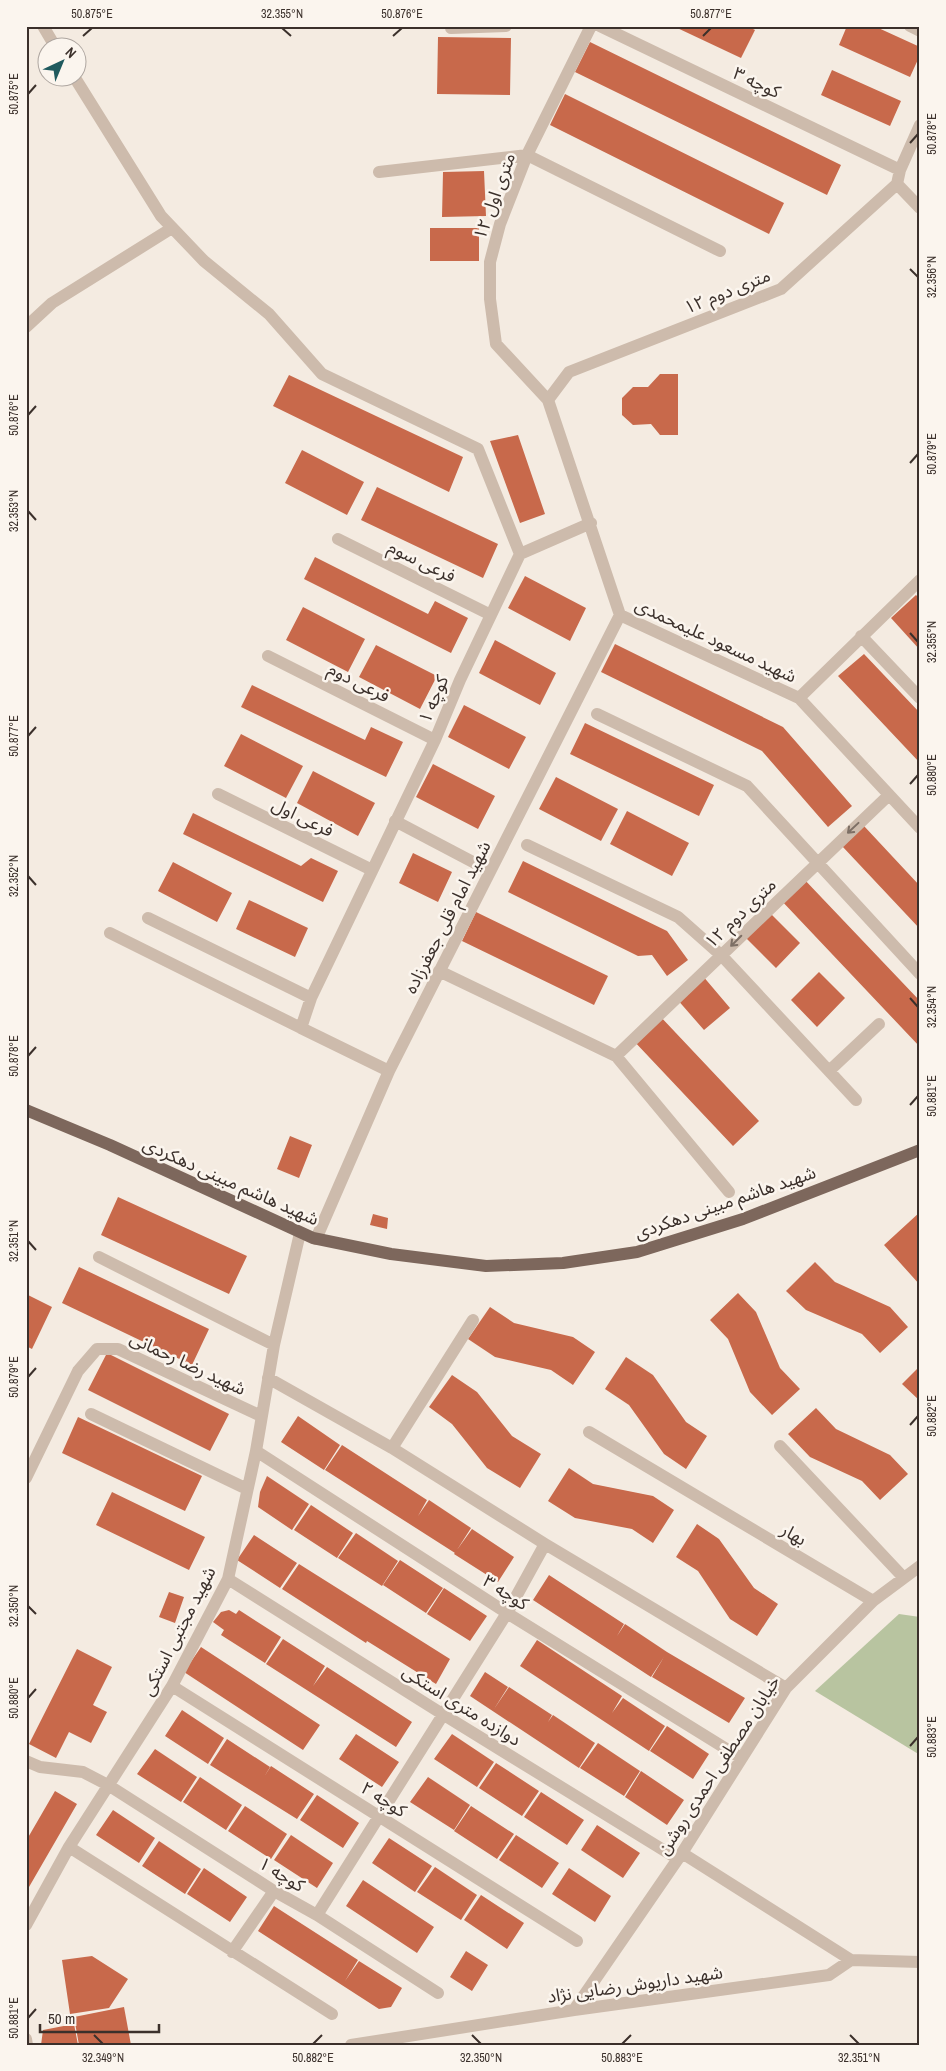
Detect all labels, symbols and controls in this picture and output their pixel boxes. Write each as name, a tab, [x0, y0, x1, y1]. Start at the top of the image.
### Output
text: 50.875°E	[71, 6, 113, 22]
text: 32.355°N	[261, 6, 303, 22]
text: 50.876°E	[381, 6, 423, 22]
text: 50.877°E	[690, 6, 732, 22]
north arrow	[38, 38, 88, 88]
text: N	[62, 43, 80, 62]
street label: کوچه ۳	[729, 60, 785, 104]
text: 50.875°E	[6, 73, 22, 115]
text: 50.878°E	[924, 113, 940, 155]
street label: ۱۲ متری اول	[467, 149, 521, 243]
text: 32.356°N	[924, 256, 940, 298]
street label: ۱۲ متری دوم	[680, 262, 775, 322]
text: 50.876°E	[6, 394, 22, 436]
text: 50.879°E	[924, 433, 940, 475]
text: 32.353°N	[6, 490, 22, 532]
street label: فرعی سوم	[383, 534, 460, 590]
street label: شهید مسعود علیمحمدی	[631, 592, 801, 688]
text: 32.355°N	[924, 621, 940, 663]
street label: فرعی دوم	[323, 656, 394, 710]
street label: کوچه ۱	[412, 671, 454, 727]
text: 50.877°E	[6, 715, 22, 757]
text: 50.880°E	[924, 754, 940, 796]
street label: فرعی اول	[268, 791, 338, 843]
one-way arrow	[847, 822, 860, 834]
street label: شهید امام قلی جعفرزاده	[398, 836, 498, 999]
text: 32.352°N	[6, 855, 22, 897]
street label: ۱۲ متری دوم	[699, 872, 783, 955]
one-way arrow	[731, 935, 743, 947]
text: 32.354°N	[924, 986, 940, 1028]
text: 50.878°E	[6, 1035, 22, 1077]
text: 50.881°E	[924, 1075, 940, 1117]
street label: شهید هاشم مبینی دهکردی	[139, 1131, 323, 1232]
street label: شهید هاشم مبینی دهکردی	[631, 1159, 819, 1246]
text: 32.351°N	[6, 1220, 22, 1262]
street label: شهید رضا رحمانی	[126, 1325, 250, 1401]
text: 50.879°E	[6, 1356, 22, 1398]
text: 50.882°E	[924, 1395, 940, 1437]
street label: بهار	[776, 1516, 811, 1551]
street label: شهید مجتبی استکی	[135, 1562, 221, 1700]
street label: کوچه ۳	[478, 1568, 534, 1616]
text: 32.350°N	[6, 1585, 22, 1627]
street label: دوازده متری استکی	[398, 1658, 526, 1752]
street label: خیابان مصطفی احمدی روشن	[651, 1670, 785, 1860]
text: 50.880°E	[6, 1677, 22, 1719]
text: 50.883°E	[924, 1716, 940, 1758]
street label: کوچه ۲	[356, 1775, 412, 1823]
street label: کوچه ۱	[254, 1850, 310, 1898]
street label: شهید داریوش رضایی نژاد	[546, 1959, 724, 2009]
text: 50.881°E	[6, 1997, 22, 2039]
scale bar	[40, 2001, 159, 2033]
text: 50 m	[48, 2008, 75, 2029]
text: 32.349°N	[82, 2050, 124, 2066]
text: 50.882°E	[292, 2050, 334, 2066]
text: 32.350°N	[460, 2050, 502, 2066]
text: 50.883°E	[601, 2050, 643, 2066]
text: 32.351°N	[838, 2050, 880, 2066]

